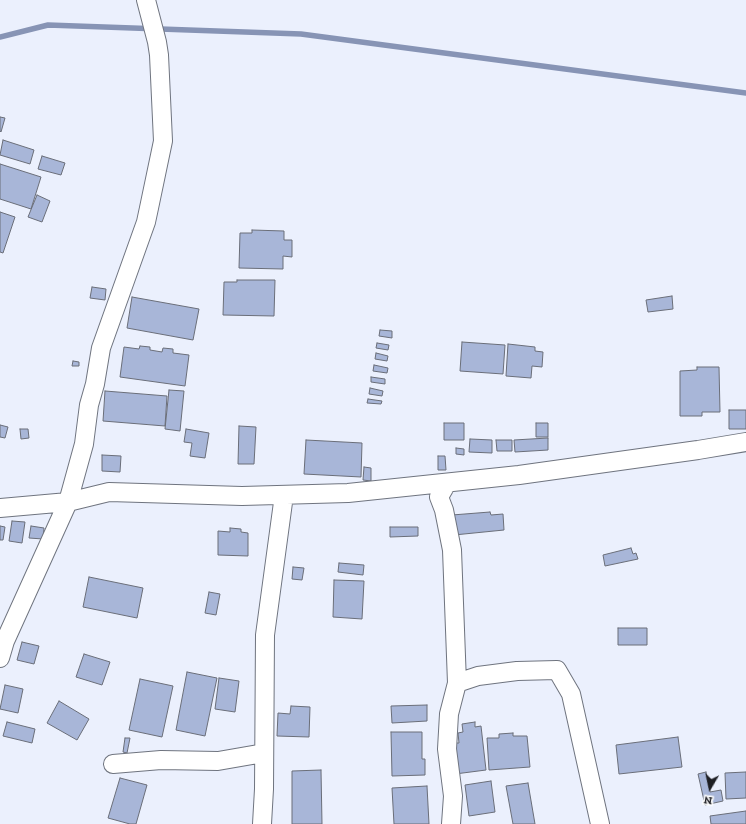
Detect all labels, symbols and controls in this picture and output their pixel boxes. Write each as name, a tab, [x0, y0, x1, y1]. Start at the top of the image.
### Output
north arrow	[690, 768, 730, 808]
text: N	[703, 793, 713, 807]

